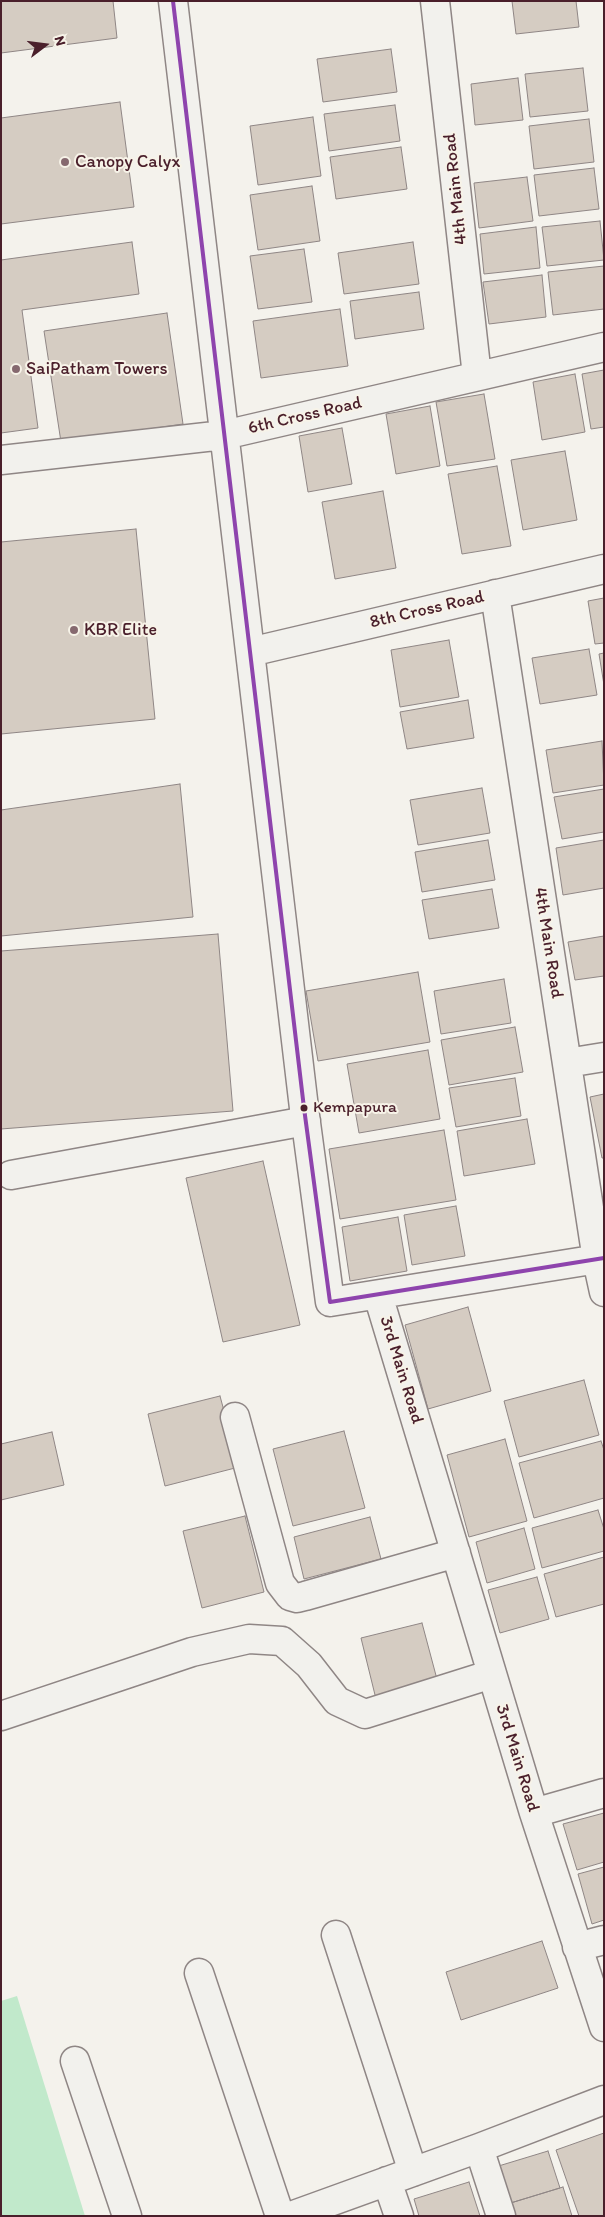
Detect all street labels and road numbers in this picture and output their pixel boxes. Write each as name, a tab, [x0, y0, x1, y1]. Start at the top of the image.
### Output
street label: 4th Main Road	[439, 132, 473, 246]
street label: 6th Cross Road	[246, 392, 364, 440]
street label: 8th Cross Road	[368, 586, 486, 634]
street label: 4th Main Road	[529, 886, 567, 1000]
street label: 3rd Main Road	[374, 1313, 428, 1427]
street label: 3rd Main Road	[490, 1701, 544, 1815]

